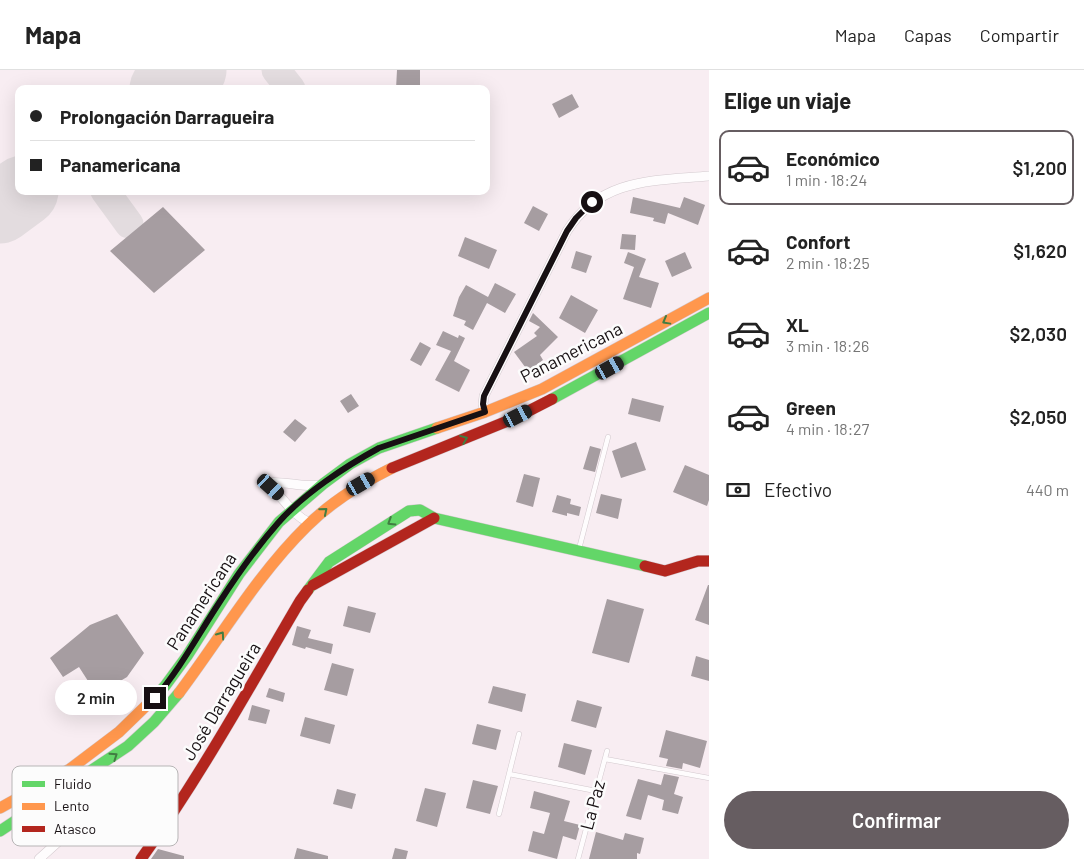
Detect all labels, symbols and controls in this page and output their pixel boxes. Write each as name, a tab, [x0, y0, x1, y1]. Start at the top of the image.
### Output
text: Mapa	[25, 20, 81, 49]
text: Mapa	[835, 24, 876, 46]
text: Capas	[904, 24, 952, 46]
text: Compartir	[980, 24, 1059, 46]
text: Elige un viaje	[724, 87, 851, 113]
text: Prolongación Darragueira	[60, 105, 274, 128]
icon: car	[726, 145, 771, 190]
text: Económico	[786, 147, 880, 170]
text: Panamericana	[60, 153, 181, 176]
text: $1,200	[1012, 156, 1067, 179]
text: 1 min · 18:24	[786, 170, 867, 189]
route start	[581, 191, 603, 213]
icon: car	[726, 228, 771, 273]
text: Confort	[786, 230, 850, 253]
text: $1,620	[1013, 239, 1067, 262]
text: 2 min · 18:25	[786, 253, 870, 272]
icon: car	[726, 311, 771, 356]
text: XL	[786, 313, 809, 336]
one-way arrow	[663, 315, 672, 325]
street label: Panamericana	[516, 317, 626, 387]
text: $2,030	[1010, 322, 1067, 345]
text: 3 min · 18:26	[786, 336, 869, 355]
car	[593, 354, 626, 382]
icon: car	[726, 394, 771, 439]
text: Green	[786, 396, 836, 419]
car	[501, 403, 534, 429]
text: $2,050	[1010, 405, 1067, 428]
text: 4 min · 18:27	[786, 419, 869, 438]
one-way arrow	[459, 434, 468, 445]
car	[344, 470, 377, 498]
car	[254, 471, 287, 503]
icon: cash	[724, 476, 752, 504]
text: Efectivo	[764, 478, 832, 501]
text: 440 m	[1026, 480, 1069, 499]
one-way arrow	[319, 507, 328, 516]
one-way arrow	[388, 516, 397, 526]
street label: Panamericana	[161, 548, 241, 654]
one-way arrow	[215, 631, 224, 641]
street label: José Darragueira	[177, 638, 265, 764]
callout: 2 min	[55, 680, 138, 716]
route end	[144, 687, 166, 709]
text: 2 min	[77, 688, 115, 707]
one-way arrow	[108, 753, 118, 762]
legend	[12, 766, 178, 846]
text: Fluido	[54, 775, 92, 792]
street label: La Paz	[575, 778, 609, 832]
button: Confirmar	[724, 791, 1069, 849]
text: Lento	[54, 797, 89, 814]
text: Atasco	[54, 820, 96, 837]

